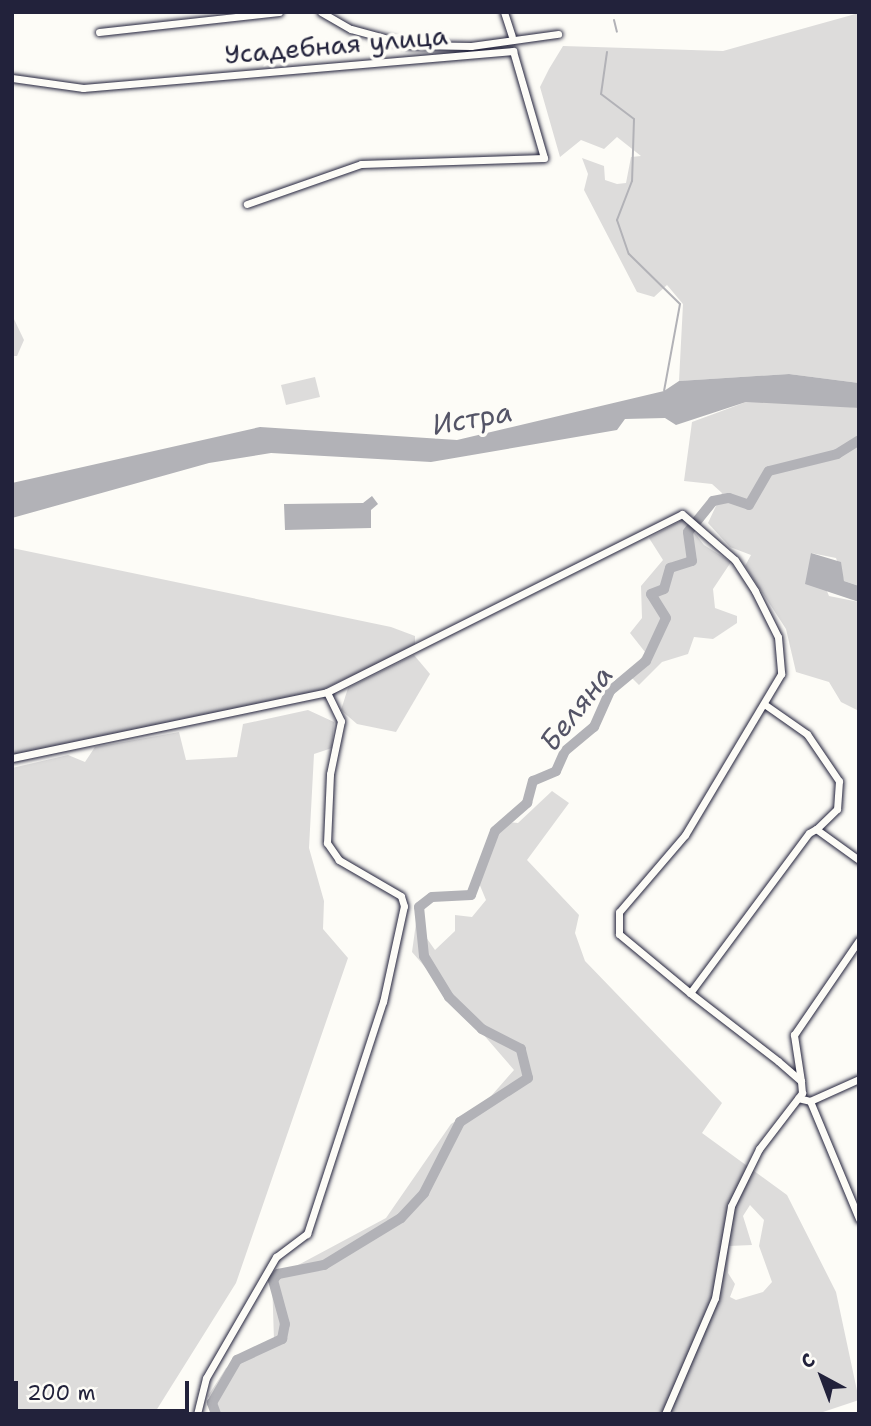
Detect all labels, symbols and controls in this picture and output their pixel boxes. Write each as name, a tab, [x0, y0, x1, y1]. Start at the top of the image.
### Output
street label: Усадебная улица	[223, 20, 449, 70]
water label: Истра	[429, 394, 515, 442]
water label: Беляна	[532, 659, 620, 757]
north arrow	[787, 1342, 857, 1412]
text: С	[795, 1348, 820, 1374]
scale bar	[18, 1366, 192, 1410]
text: 200 m	[27, 1379, 96, 1407]

